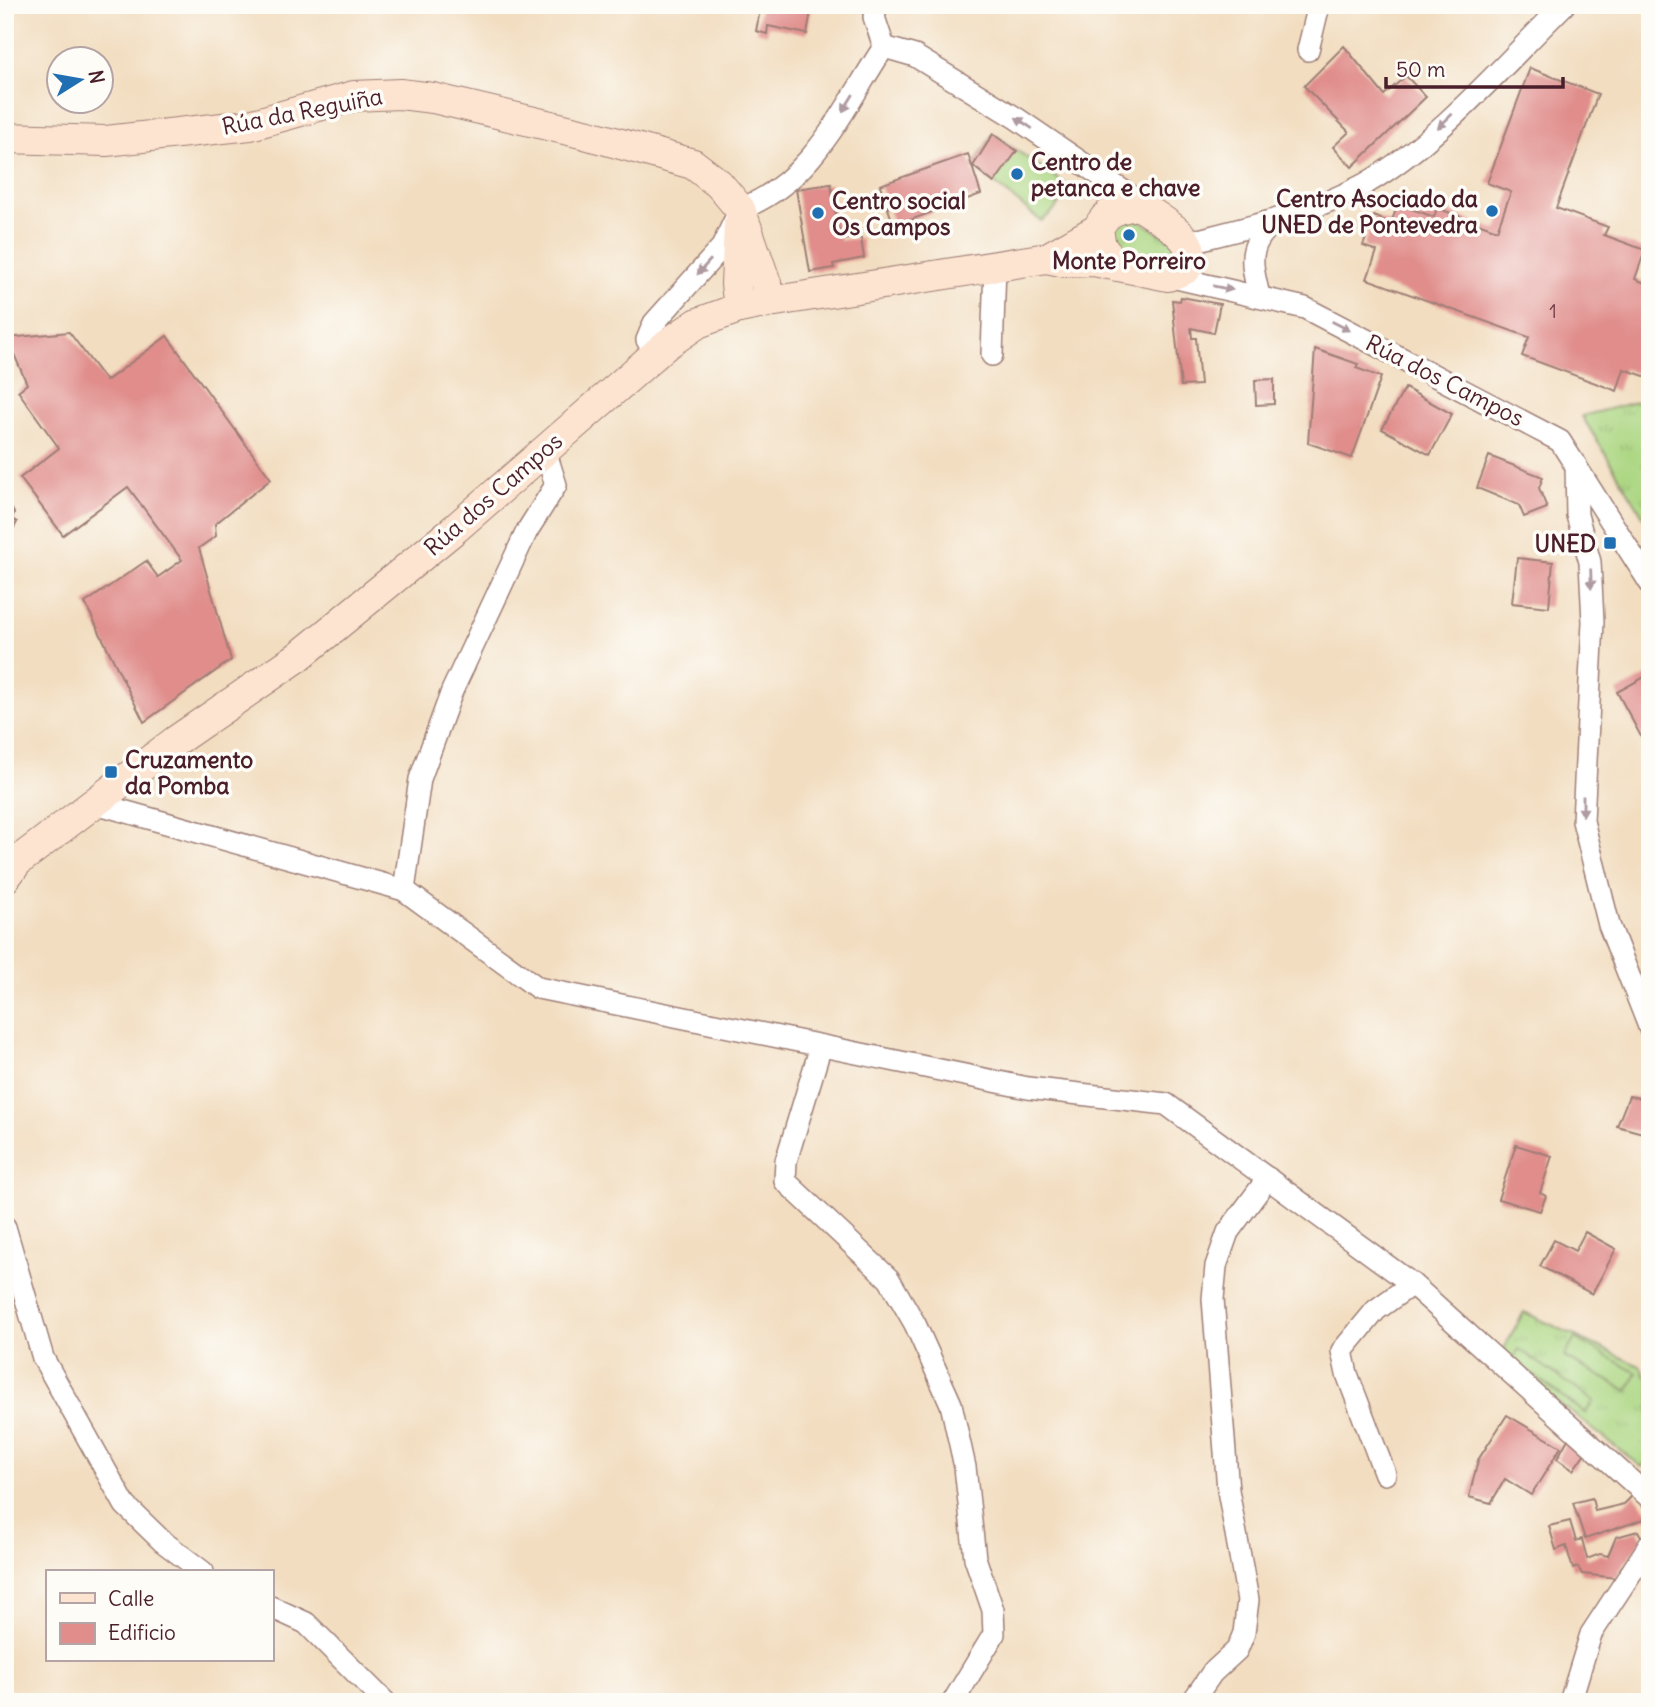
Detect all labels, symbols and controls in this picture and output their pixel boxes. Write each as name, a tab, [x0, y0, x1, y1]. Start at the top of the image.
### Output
north arrow	[46, 46, 116, 116]
scale bar	[1386, 46, 1562, 90]
text: 50 m	[1396, 56, 1445, 83]
text: N	[84, 68, 110, 85]
street label: Rúa da Reguiña	[219, 81, 385, 141]
one-way arrow	[841, 93, 854, 112]
one-way arrow	[1437, 113, 1454, 129]
one-way arrow	[1015, 116, 1033, 130]
place label: Centro de petanca e chave	[1031, 147, 1200, 202]
marker: Centro de petanca e chave	[1009, 166, 1025, 182]
place label: Centro Asociado da UNED de Pontevedra	[1261, 184, 1478, 239]
place label: Centro social Os Campos	[832, 186, 966, 241]
marker: Centro Asociado da UNED de Pontevedra	[1484, 203, 1500, 219]
marker: Centro social Os Campos	[810, 205, 826, 221]
marker: Monte Porreiro	[1121, 227, 1137, 243]
place label: Monte Porreiro	[1052, 246, 1206, 275]
one-way arrow	[696, 258, 712, 276]
one-way arrow	[1212, 283, 1234, 294]
house number: 1	[1549, 299, 1557, 323]
one-way arrow	[1331, 321, 1351, 332]
street label: Rúa dos Campos	[1361, 328, 1529, 432]
street label: Rúa dos Campos	[418, 426, 568, 562]
place label: UNED	[1535, 529, 1596, 558]
marker: UNED	[1602, 535, 1618, 551]
one-way arrow	[1585, 568, 1596, 590]
place label: Cruzamento da Pomba	[125, 745, 253, 800]
marker: Cruzamento da Pomba	[103, 764, 119, 780]
one-way arrow	[1577, 795, 1589, 817]
legend	[46, 1570, 273, 1662]
text: Calle	[108, 1585, 154, 1612]
text: Edificio	[108, 1619, 176, 1646]

